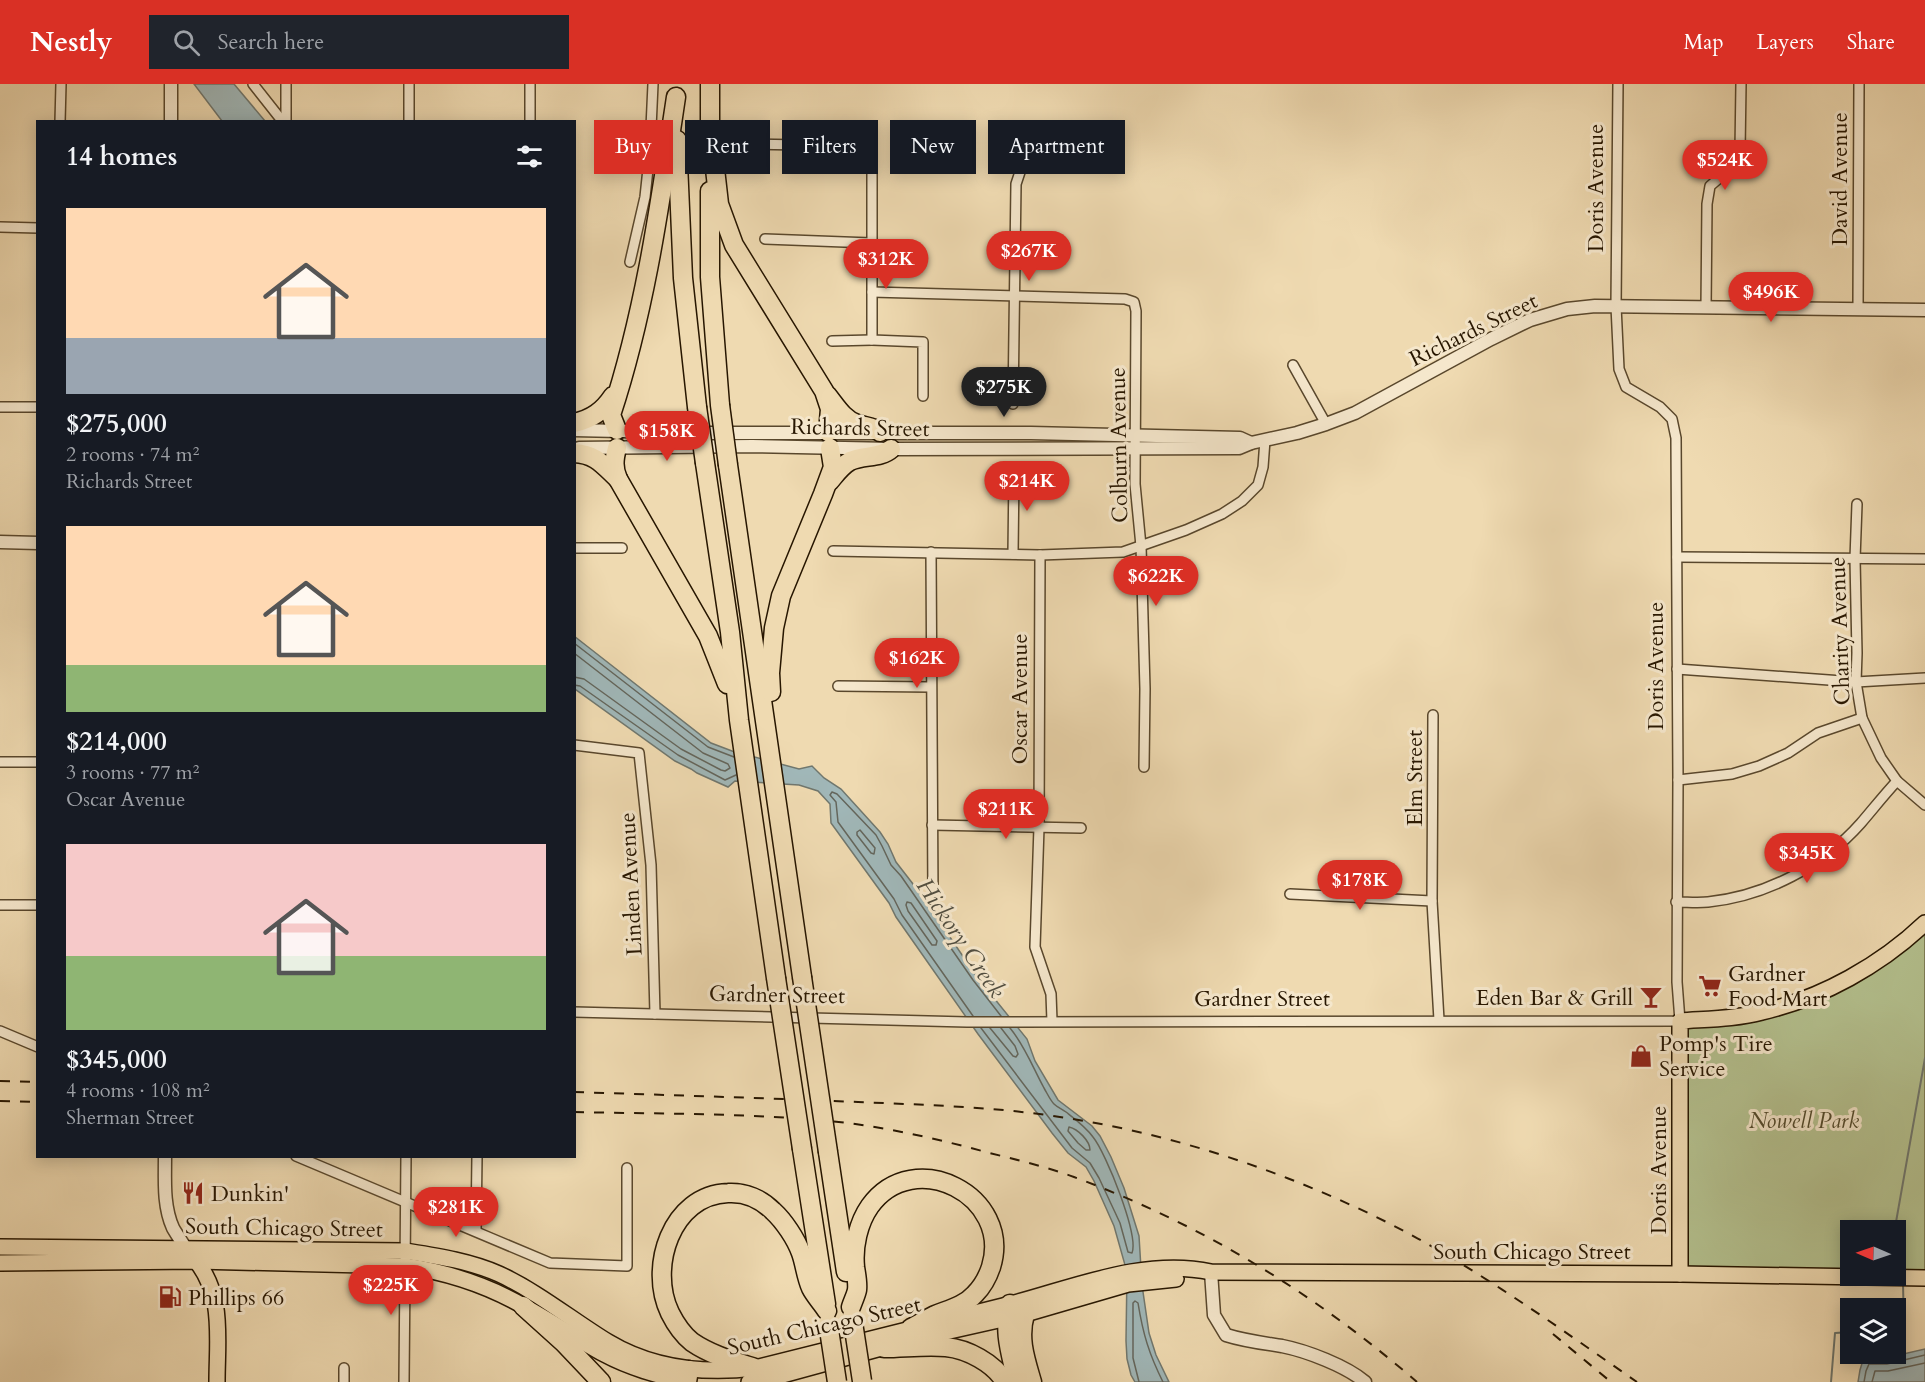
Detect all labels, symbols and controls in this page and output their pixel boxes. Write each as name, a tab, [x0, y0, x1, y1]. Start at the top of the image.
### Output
search box	[149, 15, 569, 69]
text: Nestly	[30, 23, 113, 61]
icon: search	[170, 26, 203, 59]
text: Search here	[218, 27, 324, 57]
text: Map	[1684, 28, 1724, 57]
text: Layers	[1757, 28, 1814, 57]
text: Share	[1847, 28, 1895, 57]
street label: David Avenue	[1825, 112, 1855, 246]
chip: Buy	[594, 120, 673, 174]
chip: Rent	[685, 120, 770, 174]
chip: Filters	[782, 120, 878, 174]
chip: New	[890, 120, 976, 174]
chip: Apartment	[988, 120, 1125, 174]
street label: Doris Avenue	[1581, 124, 1611, 252]
text: 14 homes	[66, 139, 177, 174]
icon: filters	[513, 140, 546, 173]
pin: $524K	[1683, 140, 1767, 191]
text: $524K	[1696, 146, 1754, 173]
pin: $267K	[987, 231, 1071, 282]
text: $267K	[1000, 237, 1058, 264]
pin: $312K	[844, 239, 928, 290]
text: $312K	[857, 245, 915, 272]
icon: home	[252, 247, 360, 355]
pin: $496K	[1729, 272, 1813, 323]
text: $496K	[1742, 278, 1800, 305]
street label: Richards Street	[1404, 286, 1543, 374]
pin: $275K	[962, 367, 1046, 418]
street label: Colburn Avenue	[1103, 367, 1135, 523]
text: $275K	[975, 373, 1033, 400]
text: $275,000	[66, 406, 167, 441]
pin: $158K	[625, 411, 709, 462]
street label: Richards Street	[790, 412, 930, 444]
text: $158K	[638, 417, 696, 444]
text: 2 rooms · 74 m²	[66, 441, 199, 468]
pin: $214K	[985, 461, 1069, 512]
text: $214K	[998, 467, 1056, 494]
text: Richards Street	[66, 468, 192, 495]
pin: $622K	[1114, 556, 1198, 607]
street label: Charity Avenue	[1822, 556, 1858, 706]
text: $622K	[1127, 562, 1185, 589]
icon: home	[252, 565, 360, 673]
street label: Doris Avenue	[1641, 602, 1671, 730]
street label: Oscar Avenue	[1005, 633, 1035, 765]
pin: $162K	[875, 638, 959, 689]
text: $162K	[888, 644, 946, 671]
text: $214,000	[66, 724, 167, 759]
street label: Elm Street	[1400, 730, 1430, 826]
text: 3 rooms · 77 m²	[66, 759, 199, 786]
text: Oscar Avenue	[66, 786, 185, 813]
pin: $211K	[964, 789, 1048, 840]
text: $211K	[977, 795, 1035, 822]
street label: Linden Avenue	[612, 812, 650, 956]
pin: $345K	[1765, 833, 1849, 884]
text: $345K	[1778, 839, 1836, 866]
pin: $178K	[1318, 860, 1402, 911]
text: $178K	[1331, 866, 1389, 893]
water label: Hickory Creek	[908, 872, 1013, 1005]
icon: home	[252, 883, 360, 991]
place label: Gardner Food Mart	[1728, 959, 1827, 1014]
supermarket icon: Gardner Food Mart	[1697, 973, 1723, 999]
street label: Gardner Street	[709, 979, 845, 1011]
place label: Eden Bar & Grill	[1476, 983, 1633, 1013]
street label: Gardner Street	[1194, 984, 1330, 1014]
bar icon: Eden Bar & Grill	[1638, 984, 1664, 1010]
place label: Pomp's Tire Service	[1659, 1029, 1773, 1084]
text: $345,000	[66, 1042, 167, 1077]
shop icon: Pomp's Tire Service	[1628, 1043, 1654, 1069]
text: 4 rooms · 108 m²	[66, 1077, 210, 1104]
text: Sherman Street	[66, 1104, 194, 1131]
street label: Doris Avenue	[1644, 1106, 1674, 1234]
park label: Nowell Park	[1749, 1106, 1859, 1136]
place label: Dunkin'	[211, 1179, 289, 1209]
restaurant icon: Dunkin'	[180, 1180, 206, 1206]
pin: $281K	[414, 1187, 498, 1238]
text: $281K	[427, 1193, 485, 1220]
street label: South Chicago Street	[185, 1211, 383, 1245]
north arrow	[1840, 1220, 1906, 1286]
map controls	[1840, 1220, 1906, 1364]
street label: South Chicago Street	[1433, 1237, 1631, 1267]
pin: $225K	[349, 1265, 433, 1316]
text: $225K	[362, 1271, 420, 1298]
place label: Phillips 66	[188, 1283, 284, 1313]
fuel station icon: Phillips 66	[157, 1284, 183, 1310]
street label: South Chicago Street	[725, 1289, 924, 1363]
button: layers	[1840, 1298, 1906, 1364]

